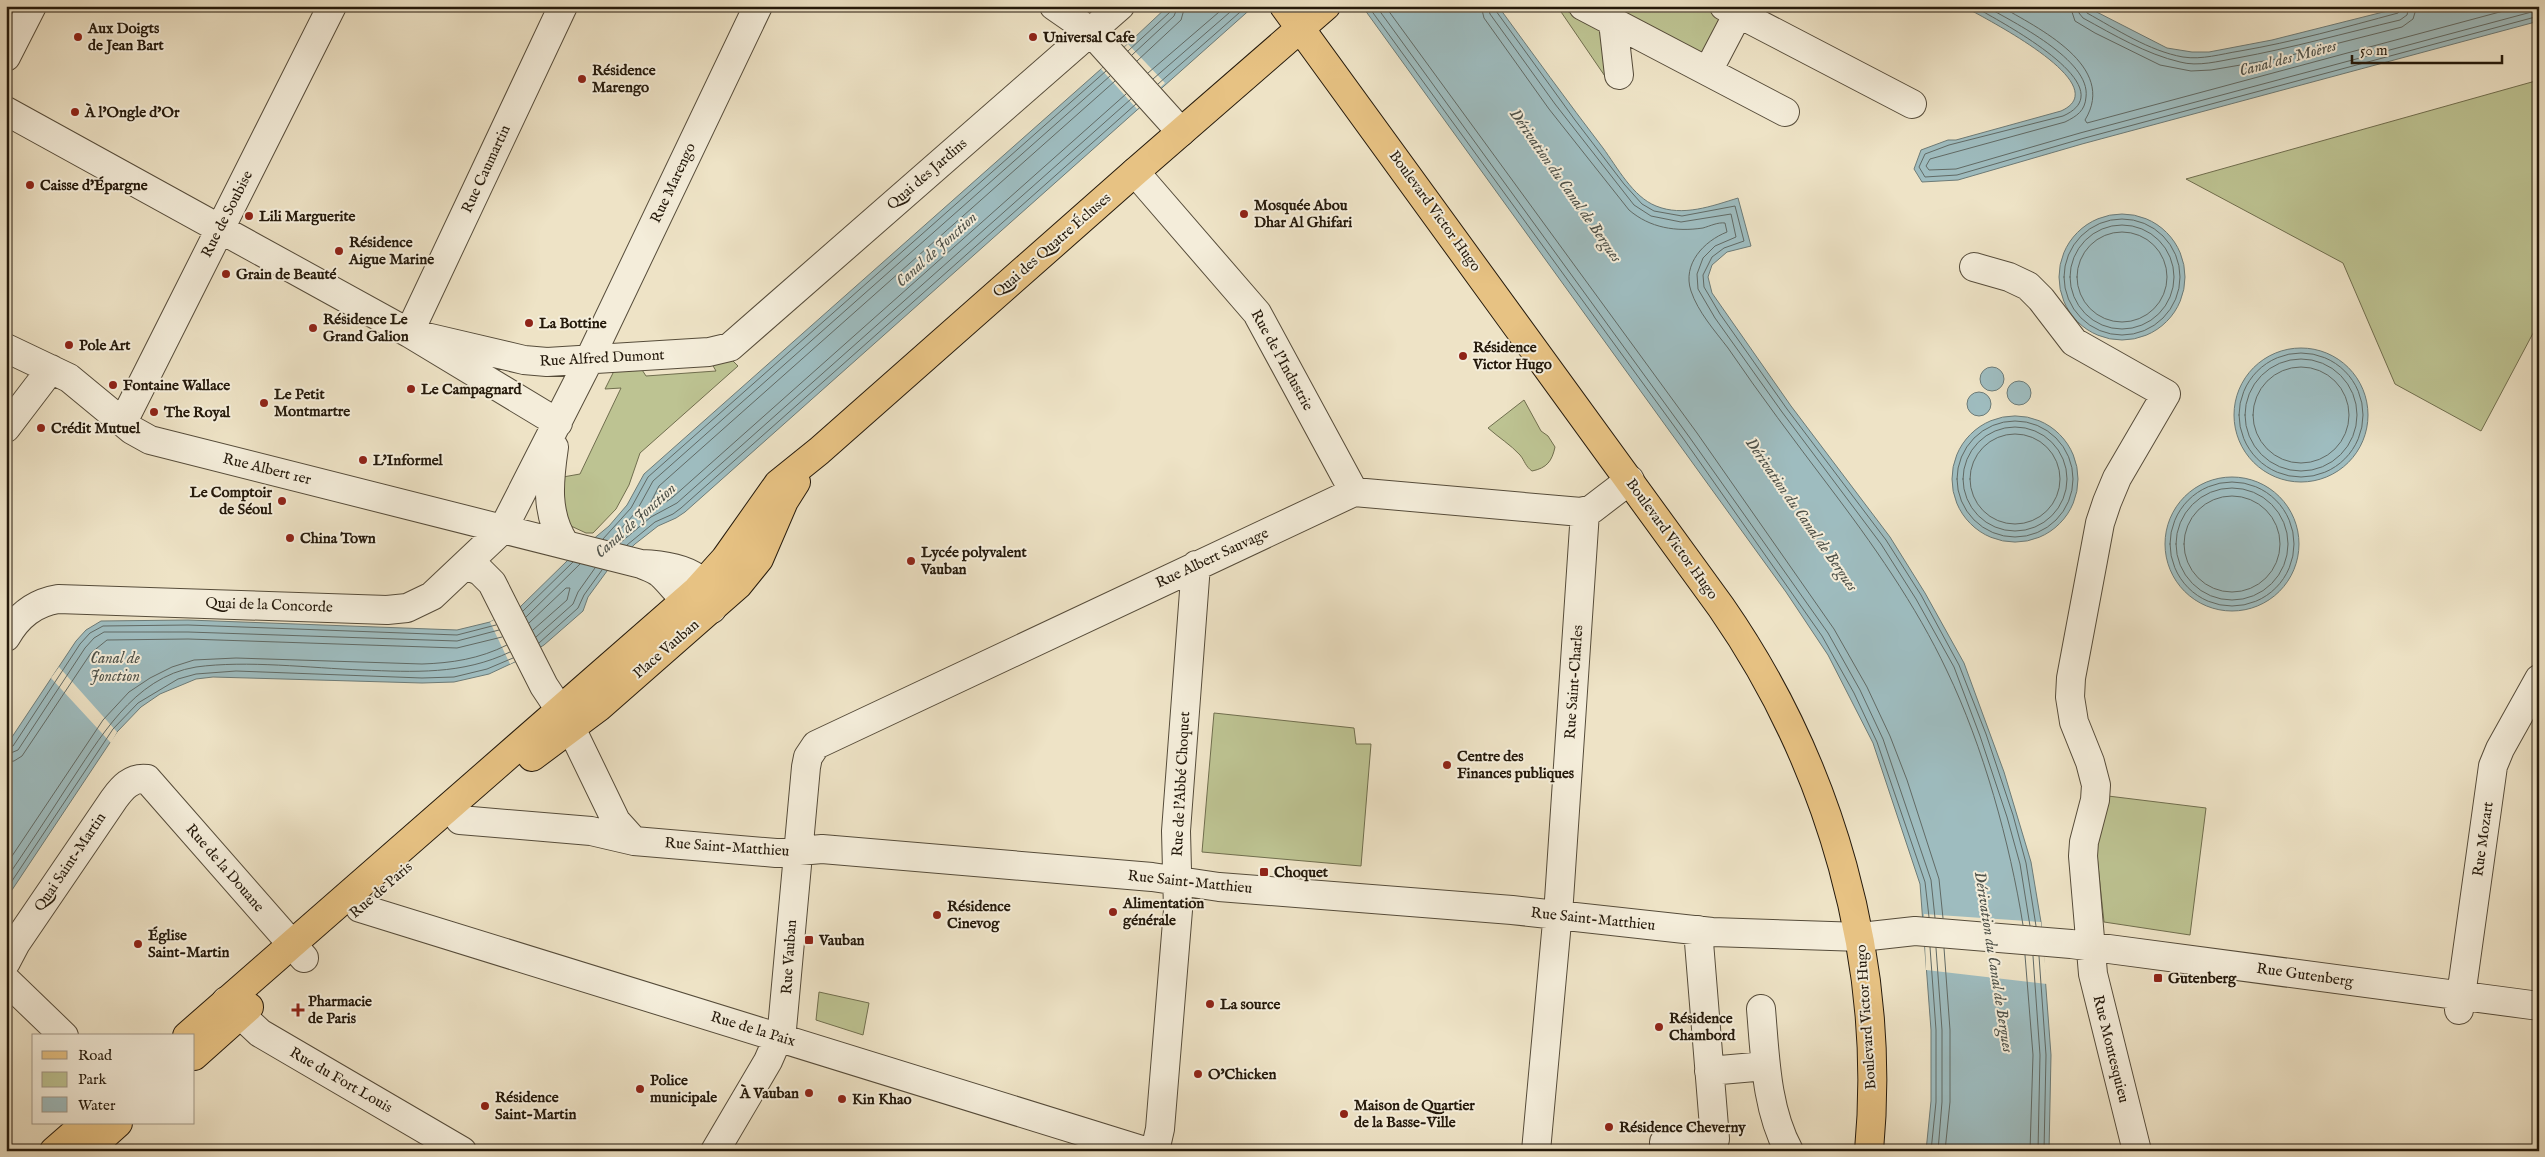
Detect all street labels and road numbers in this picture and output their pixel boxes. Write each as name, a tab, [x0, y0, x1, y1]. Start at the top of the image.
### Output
street label: Rue Caumartin	[457, 122, 515, 216]
street label: Quai des Jardins	[883, 134, 971, 214]
street label: Rue Marengo	[646, 140, 700, 226]
street label: Boulevard Victor Hugo	[1385, 147, 1485, 275]
street label: Rue de Soubise	[197, 167, 257, 261]
street label: Quai des Quatre Écluses	[989, 188, 1115, 302]
street label: Rue de l'Industrie	[1246, 306, 1318, 414]
street label: Rue Alfred Dumont	[539, 345, 665, 371]
street label: Rue Albert 1er	[221, 449, 314, 489]
street label: Boulevard Victor Hugo	[1622, 475, 1722, 603]
street label: Rue Albert Sauvage	[1153, 523, 1272, 592]
street label: Quai de la Concorde	[205, 593, 333, 617]
street label: Place Vauban	[629, 615, 703, 683]
street label: Rue Saint-Charles	[1561, 624, 1587, 740]
street label: Rue de l'Abbé Choquet	[1168, 711, 1194, 857]
street label: Rue Mozart	[2468, 800, 2498, 878]
street label: Quai Saint-Martin	[30, 809, 110, 915]
street label: Rue de la Douane	[182, 820, 268, 916]
street label: Rue Saint-Matthieu	[664, 833, 790, 861]
street label: Rue de Paris	[346, 857, 416, 923]
street label: Rue Saint-Matthieu	[1127, 866, 1253, 898]
street label: Rue Saint-Matthieu	[1530, 903, 1656, 935]
street label: Rue Vauban	[777, 919, 801, 995]
street label: Boulevard Victor Hugo	[1851, 944, 1881, 1090]
street label: Rue Gutenberg	[2255, 959, 2355, 991]
street label: Rue Montesquieu	[2088, 993, 2134, 1105]
street label: Rue de la Paix	[708, 1007, 798, 1051]
street label: Rue du Fort Louis	[286, 1043, 396, 1117]

